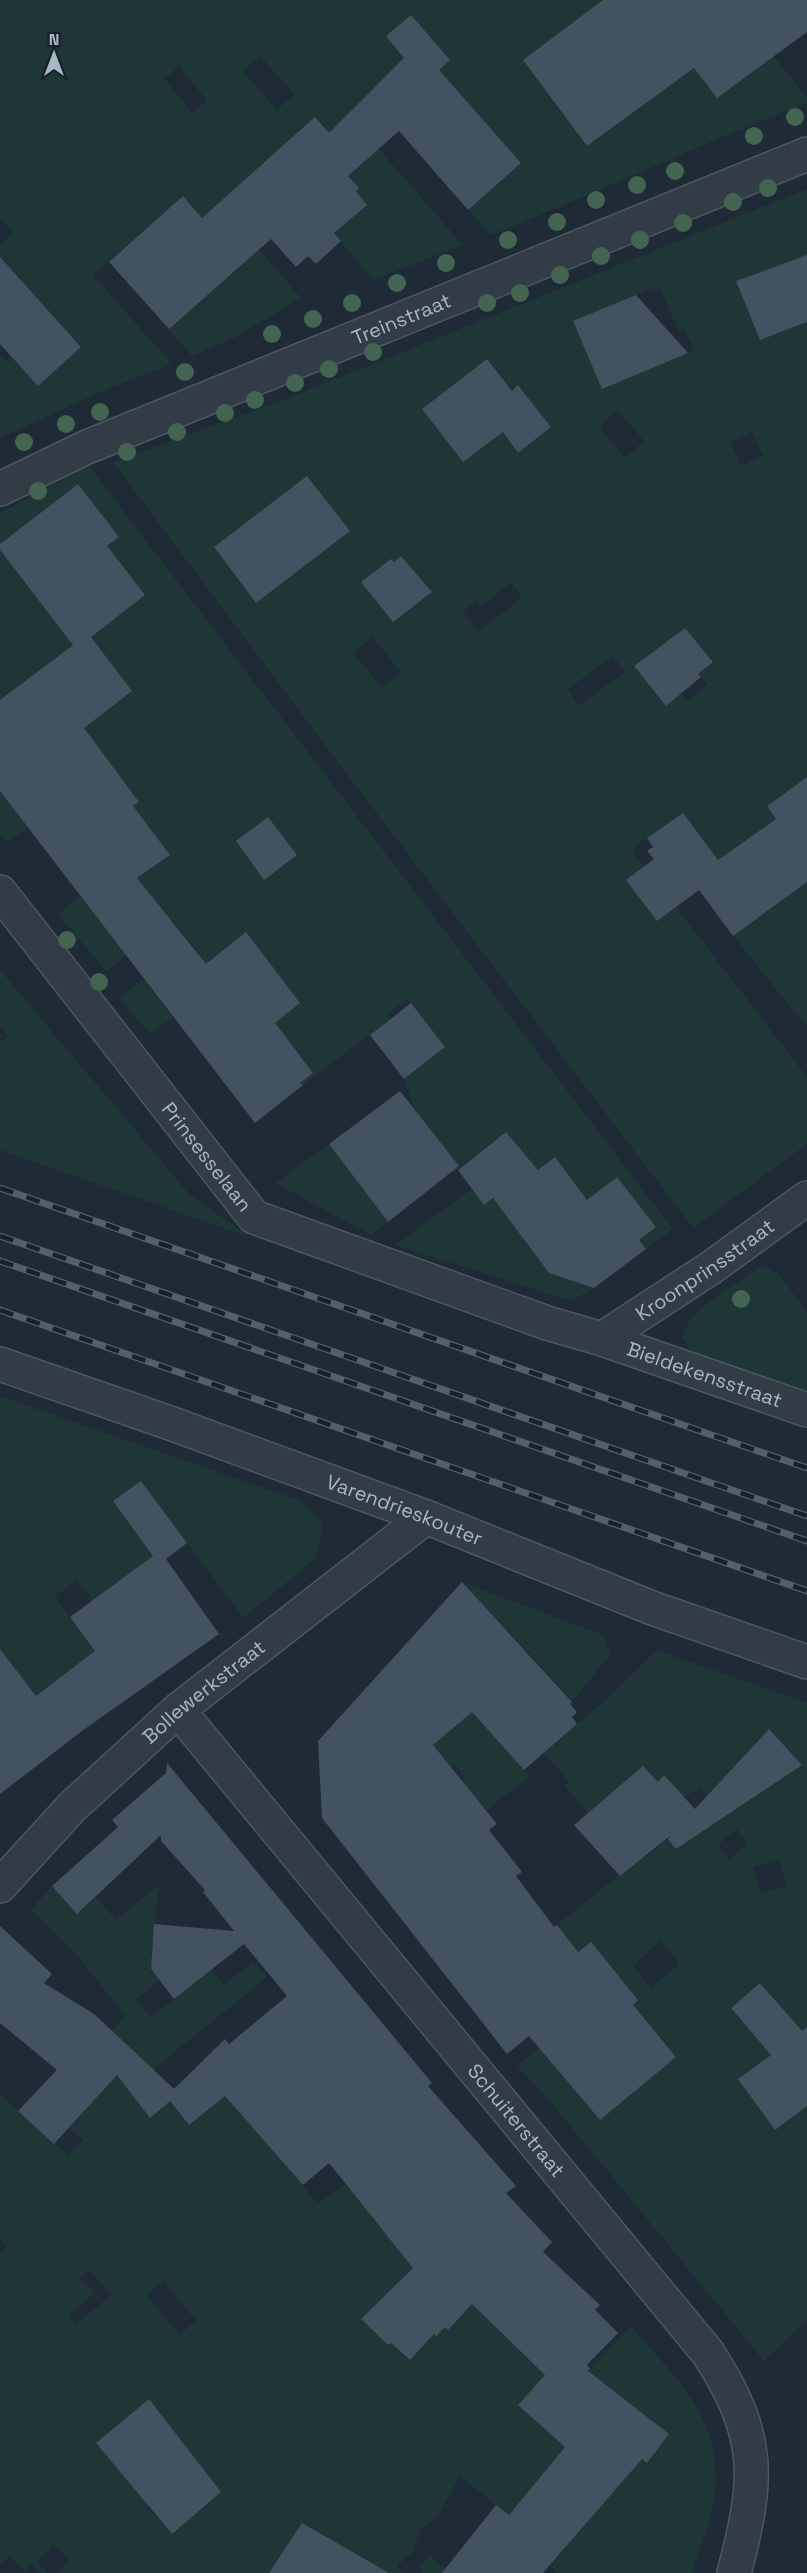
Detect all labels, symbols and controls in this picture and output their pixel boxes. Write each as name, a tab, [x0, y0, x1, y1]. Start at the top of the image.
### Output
north arrow	[24, 24, 84, 84]
text: N	[49, 29, 59, 50]
street label: Treinstraat	[348, 287, 455, 351]
street label: Prinsesselaan	[156, 1097, 258, 1217]
street label: Kroonprinsstraat	[630, 1213, 779, 1327]
street label: Bieldekensstraat	[623, 1336, 786, 1413]
street label: Varendrieskouter	[323, 1468, 487, 1551]
street label: Bollewerkstraat	[137, 1634, 270, 1749]
street label: Schuiterstraat	[462, 2058, 571, 2183]

